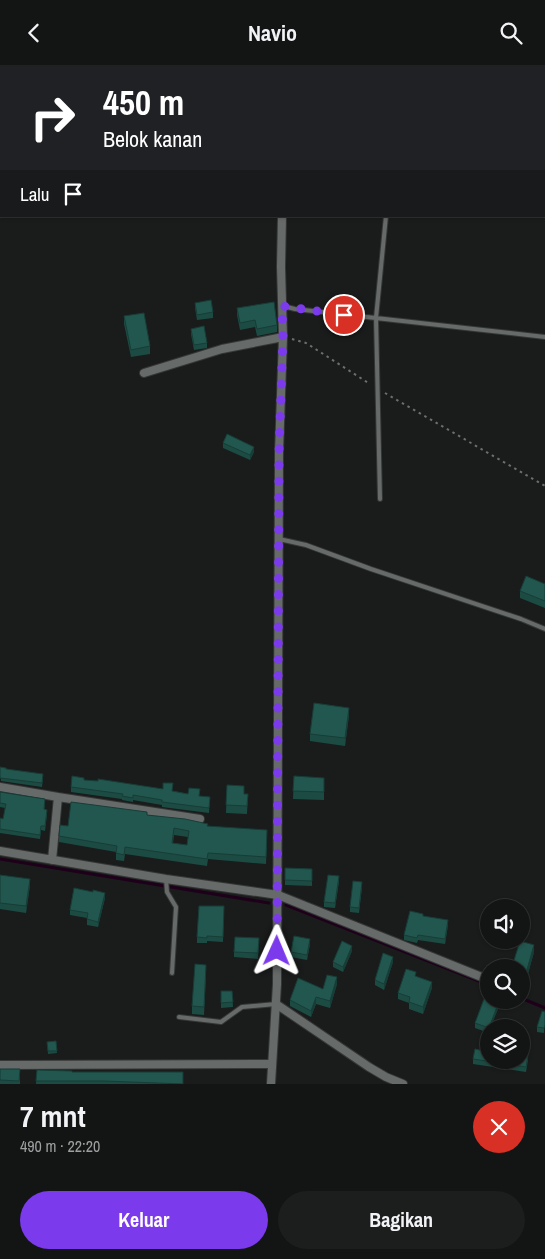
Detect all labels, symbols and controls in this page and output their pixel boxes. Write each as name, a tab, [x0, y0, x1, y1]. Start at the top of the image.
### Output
text: Navio	[248, 18, 297, 48]
icon: back	[20, 19, 48, 47]
icon: search	[497, 19, 525, 47]
text: 450 m	[103, 79, 184, 126]
icon: right	[20, 85, 85, 150]
text: Belok kanan	[103, 124, 202, 154]
icon: arrive	[59, 180, 87, 208]
text: Lalu	[20, 181, 49, 207]
pin	[323, 294, 365, 336]
icon: arrive	[330, 301, 358, 329]
map controls	[480, 899, 530, 1069]
button: sound	[480, 899, 530, 949]
position arrow	[250, 924, 302, 976]
button: search	[480, 959, 530, 1009]
button: layers	[480, 1019, 530, 1069]
text: 7 mnt	[20, 1096, 86, 1136]
button: close	[473, 1101, 525, 1153]
text: 490 m · 22:20	[20, 1135, 100, 1157]
button: Keluar	[20, 1191, 268, 1249]
button: Bagikan	[278, 1191, 525, 1249]

